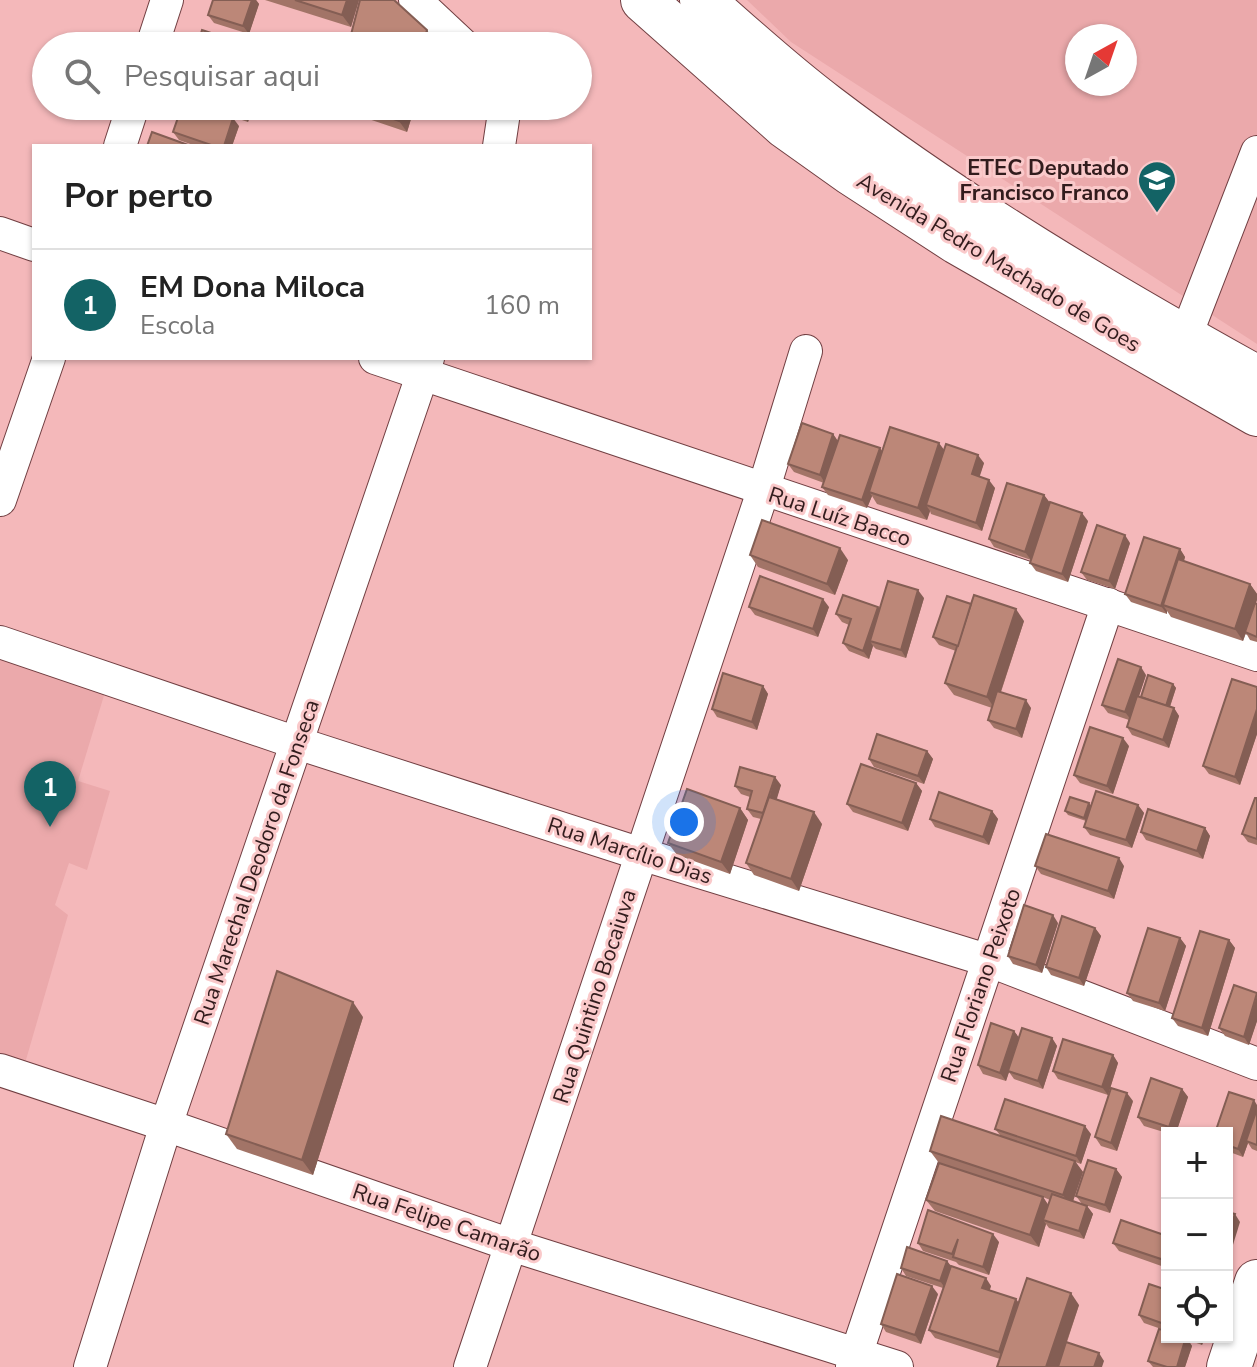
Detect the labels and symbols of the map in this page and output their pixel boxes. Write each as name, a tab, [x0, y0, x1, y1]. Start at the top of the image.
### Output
north arrow	[1065, 24, 1137, 96]
place label: ETEC Deputado Francisco Franco	[960, 153, 1129, 208]
school or university icon: ETEC Deputado Francisco Franco	[1136, 159, 1178, 214]
street label: Avenida Pedro Machado de Goes	[851, 166, 1146, 360]
street label: Rua Luíz Bacco	[765, 480, 915, 554]
street label: Rua Marechal Deodoro da Fonseca	[187, 696, 327, 1029]
pin: 1	[24, 761, 76, 827]
your location	[664, 802, 704, 842]
street label: Rua Marcílio Dias	[544, 810, 716, 892]
street label: Rua Floriano Peixoto	[934, 884, 1028, 1086]
street label: Rua Quintino Bocaiuva	[546, 885, 644, 1107]
street label: Rua Felipe Camarão	[348, 1177, 545, 1269]

